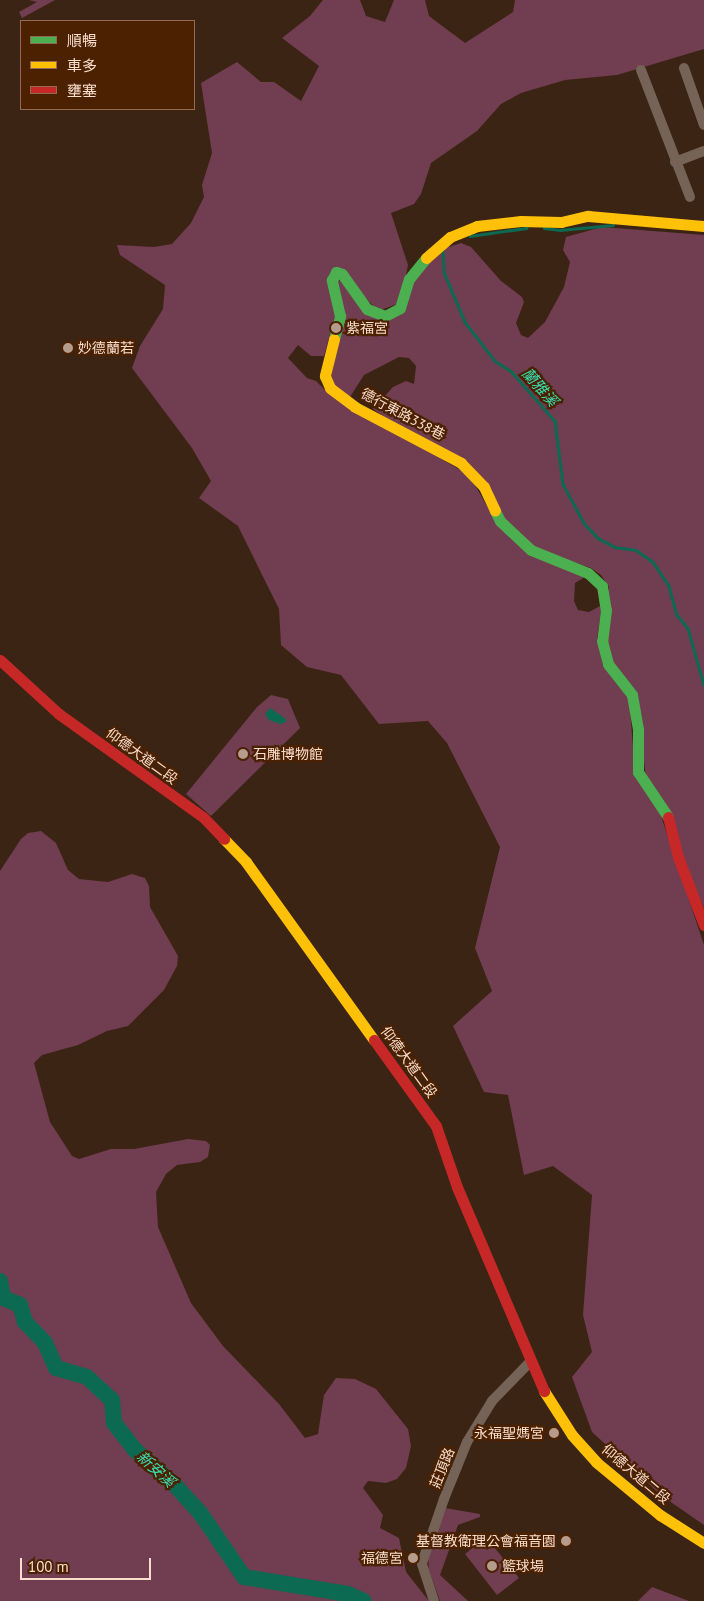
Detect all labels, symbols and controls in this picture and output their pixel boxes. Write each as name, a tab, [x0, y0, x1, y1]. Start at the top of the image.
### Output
legend	[20, 20, 195, 110]
text: 順暢	[67, 31, 97, 50]
text: 車多	[67, 56, 97, 75]
text: 壅塞	[67, 81, 97, 100]
place label: 紫福宮	[346, 320, 388, 336]
marker: 紫福宮	[330, 322, 342, 334]
place label: 妙德蘭若	[78, 340, 134, 356]
marker: 妙德蘭若	[62, 342, 74, 354]
water label: 蘭雅溪	[518, 364, 562, 410]
street label: 德行東路338巷	[358, 385, 448, 443]
street label: 仰德大道二段	[103, 725, 181, 787]
place label: 石雕博物館	[253, 746, 323, 762]
marker: 石雕博物館	[237, 748, 249, 760]
street label: 仰德大道二段	[378, 1023, 440, 1101]
place label: 永福聖媽宮	[474, 1425, 544, 1441]
marker: 永福聖媽宮	[548, 1427, 560, 1439]
street label: 仰德大道二段	[598, 1441, 674, 1507]
street label: 莊頂路	[426, 1445, 458, 1491]
water label: 新安溪	[133, 1447, 179, 1491]
place label: 基督教衛理公會福音園	[416, 1533, 556, 1549]
marker: 基督教衛理公會福音園	[560, 1535, 572, 1547]
scale bar	[22, 1548, 154, 1580]
place label: 福德宮	[361, 1550, 403, 1566]
marker: 福德宮	[407, 1552, 419, 1564]
text: 100 m	[28, 1557, 69, 1576]
place label: 籃球場	[502, 1558, 544, 1574]
marker: 籃球場	[486, 1560, 498, 1572]

